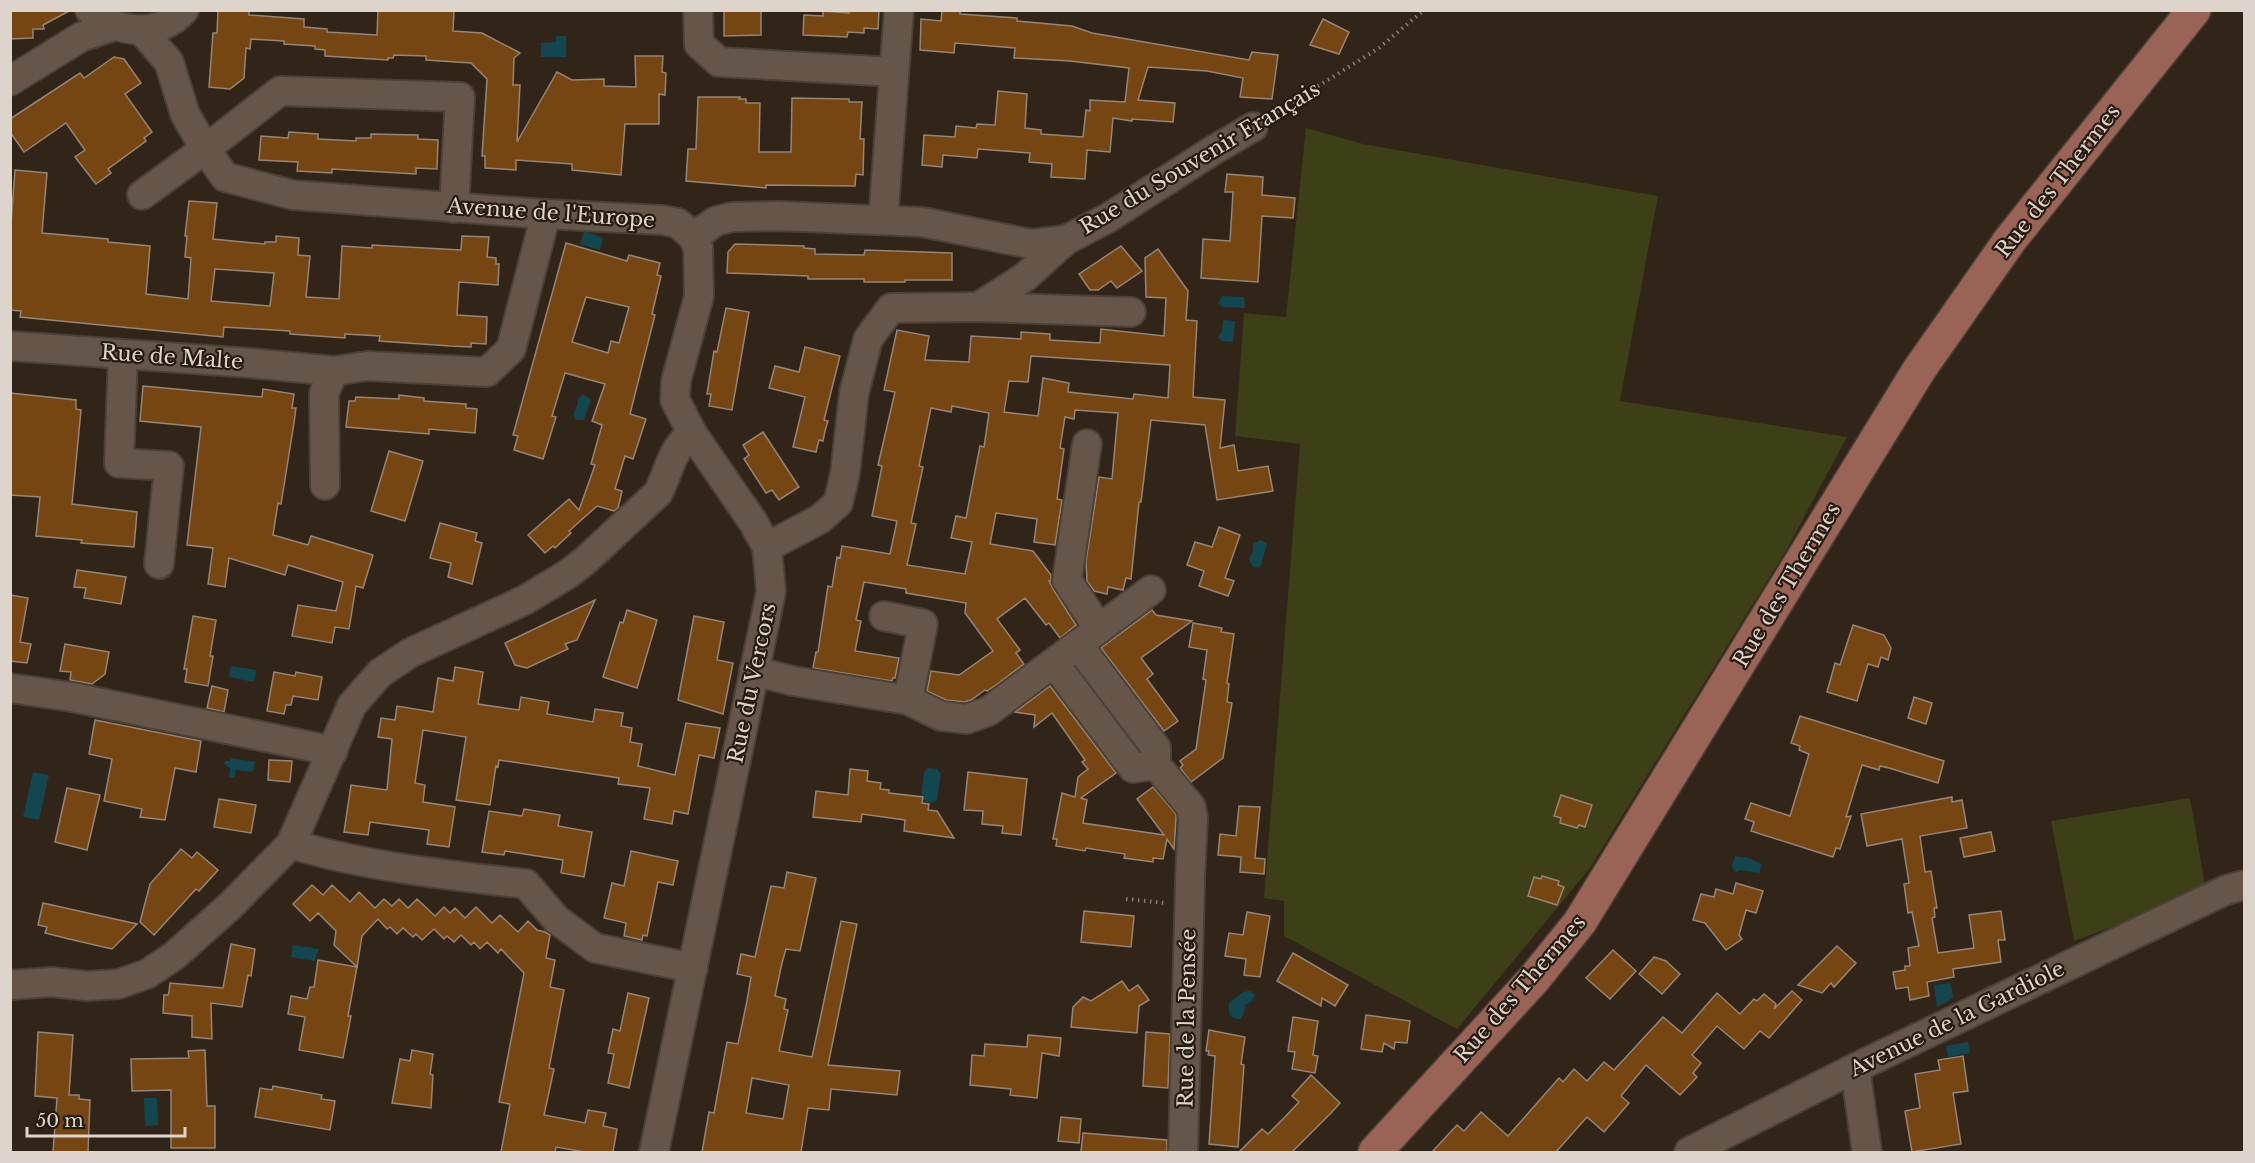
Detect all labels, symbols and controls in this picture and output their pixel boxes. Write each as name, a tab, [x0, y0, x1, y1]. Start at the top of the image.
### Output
street label: Rue du Souvenir Français	[1075, 76, 1325, 240]
street label: Rue des Thermes	[1990, 99, 2126, 263]
street label: Avenue de l'Europe	[445, 193, 656, 233]
street label: Rue de Malte	[100, 339, 244, 375]
street label: Rue des Thermes	[1728, 498, 1846, 672]
street label: Rue du Vercors	[722, 601, 782, 765]
street label: Rue des Thermes	[1449, 910, 1591, 1068]
street label: Rue de la Pensée	[1172, 928, 1202, 1108]
street label: Avenue de la Gardiole	[1844, 956, 2069, 1083]
scale bar	[27, 1100, 184, 1138]
text: 50 m	[36, 1110, 84, 1132]

